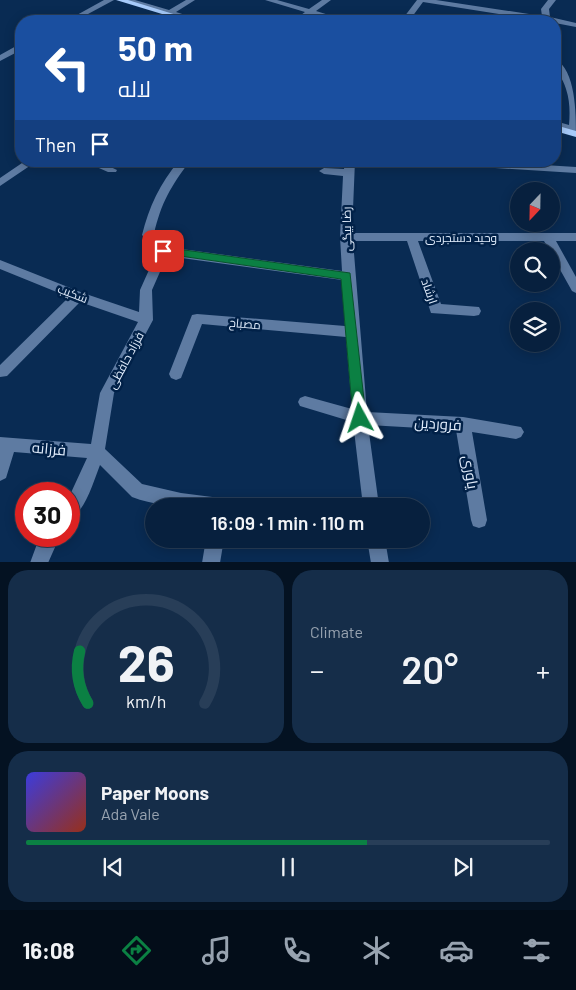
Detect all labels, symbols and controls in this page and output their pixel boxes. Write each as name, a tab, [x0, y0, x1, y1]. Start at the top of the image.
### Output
text: 50 m	[118, 26, 193, 68]
icon: left	[35, 35, 100, 100]
text: لاله	[118, 75, 151, 101]
icon: arrive	[86, 130, 114, 158]
text: Then	[35, 133, 76, 156]
north arrow	[510, 182, 560, 232]
map controls	[510, 182, 560, 352]
street label: رضا بیگی	[339, 206, 354, 252]
pin	[142, 230, 184, 272]
street label: وحید دستجردی	[425, 230, 497, 245]
icon: arrive	[149, 237, 177, 265]
button: search	[510, 242, 560, 292]
street label: ارشاد	[418, 277, 441, 306]
street label: شکیب	[56, 281, 90, 306]
button: layers	[510, 302, 560, 352]
street label: مصباح	[228, 315, 262, 333]
street label: فرزاد حافظی	[104, 329, 147, 391]
position arrow	[333, 391, 385, 443]
street label: فروردین	[414, 412, 462, 436]
street label: فرزانه	[31, 438, 67, 459]
street label: یاوری	[457, 454, 483, 491]
speed limit sign: 30	[15, 482, 80, 547]
text: 16:09 · 1 min · 110 m	[211, 511, 364, 534]
text: Climate	[310, 622, 363, 641]
text: 26	[117, 630, 175, 692]
text: 20°	[402, 646, 458, 692]
text: −	[310, 653, 324, 687]
text: +	[536, 653, 550, 687]
text: km/h	[126, 690, 166, 712]
text: Paper Moons	[101, 781, 209, 804]
text: Ada Vale	[101, 804, 160, 823]
icon: previous	[99, 853, 127, 881]
icon: pause	[274, 853, 302, 881]
icon: next	[449, 853, 477, 881]
icon: directions	[119, 933, 154, 968]
icon: music	[199, 933, 234, 968]
icon: phone	[279, 933, 314, 968]
icon: climate	[359, 933, 394, 968]
icon: car	[439, 933, 474, 968]
icon: filters	[519, 933, 554, 968]
text: 16:08	[22, 937, 74, 963]

